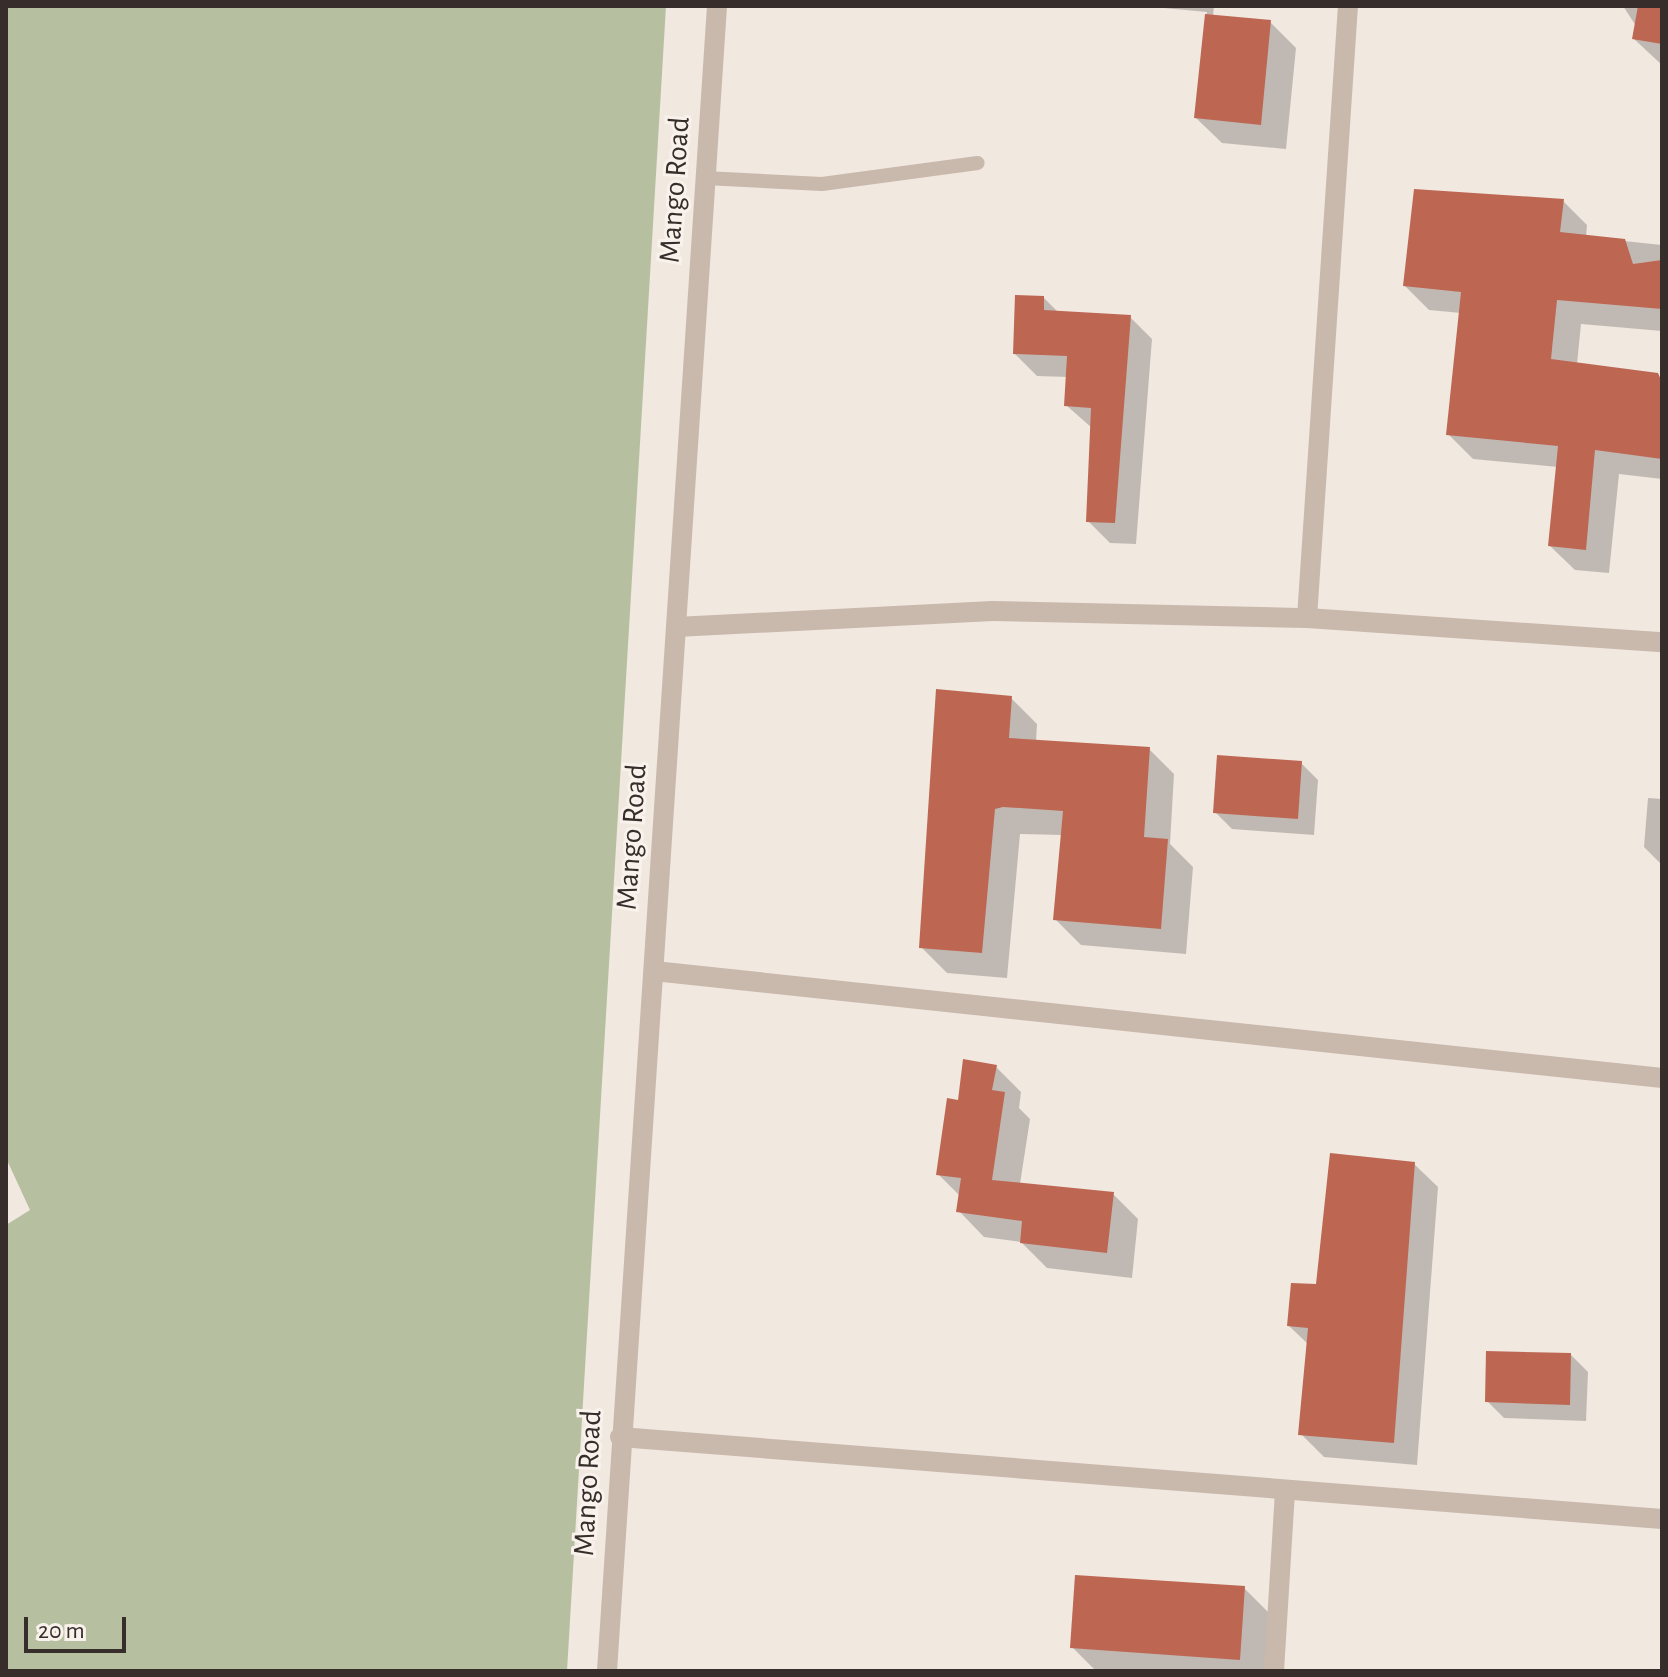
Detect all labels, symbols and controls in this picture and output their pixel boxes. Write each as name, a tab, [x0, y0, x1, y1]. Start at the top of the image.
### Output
street label: Mango Road	[652, 116, 698, 264]
street label: Mango Road	[609, 763, 655, 911]
street label: Mango Road	[566, 1409, 610, 1557]
scale bar	[28, 1601, 130, 1651]
text: 20 m	[38, 1619, 85, 1643]

